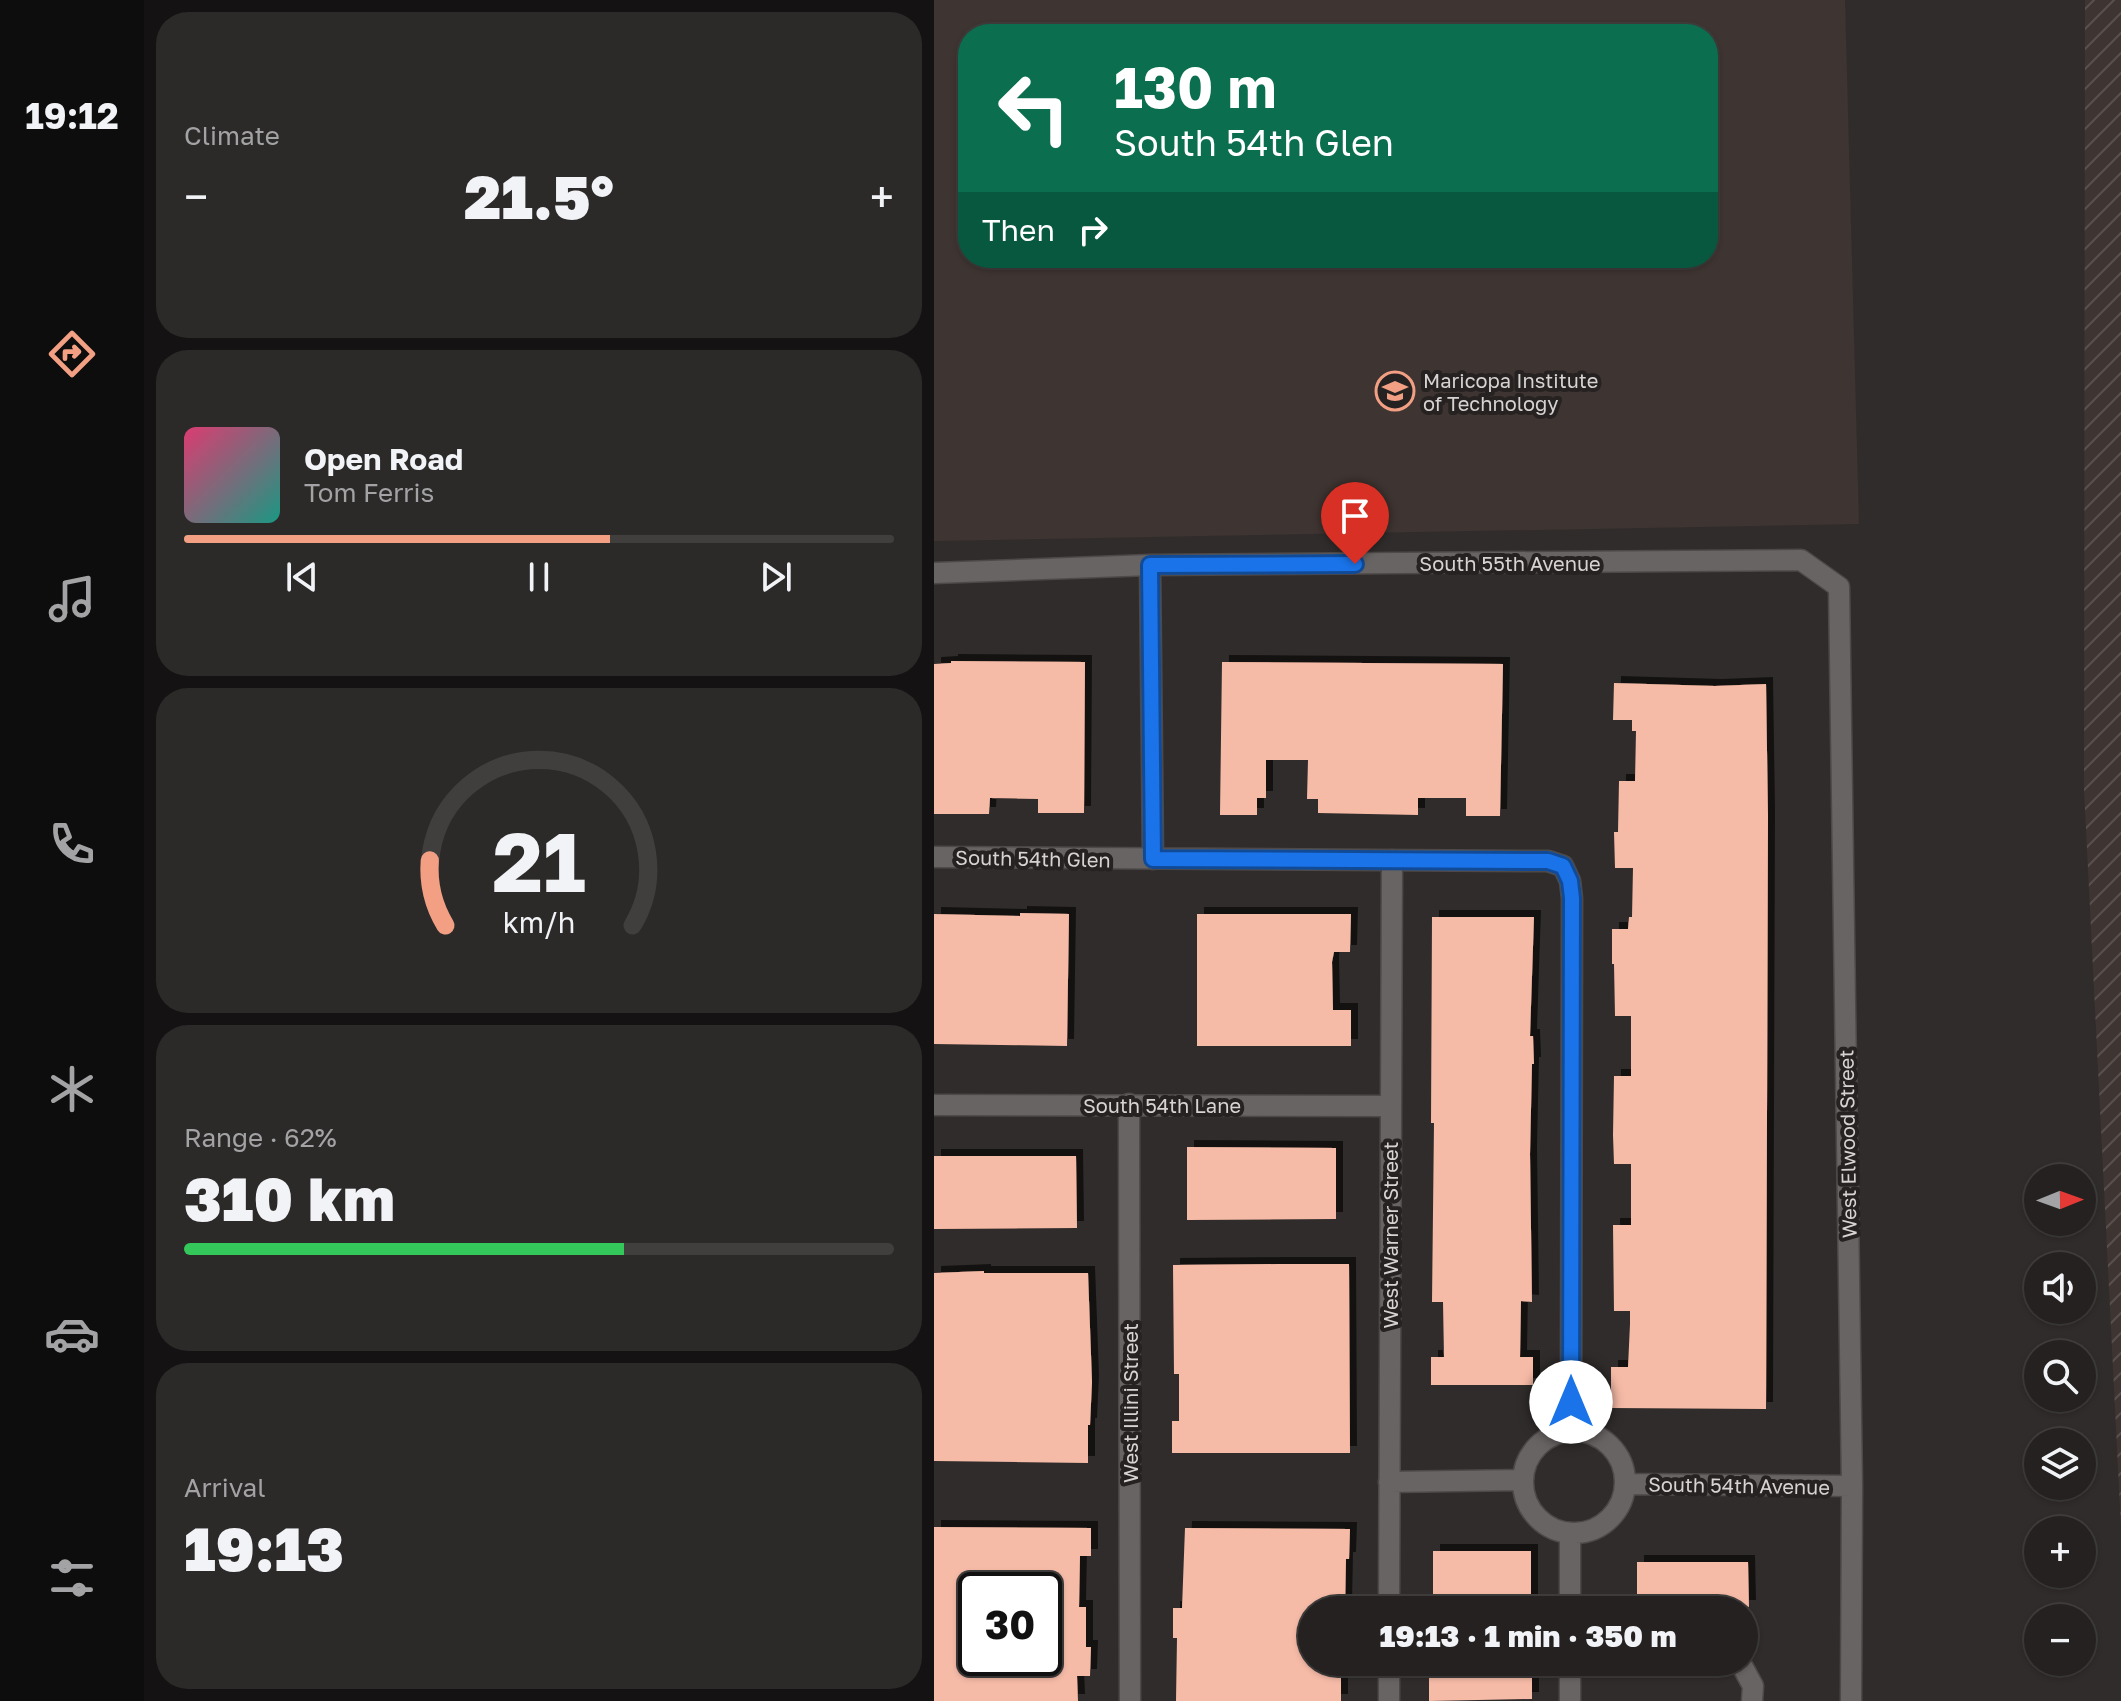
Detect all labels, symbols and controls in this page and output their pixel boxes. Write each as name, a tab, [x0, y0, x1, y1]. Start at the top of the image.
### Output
text: 130 m	[1114, 53, 1276, 120]
icon: left	[982, 56, 1086, 160]
text: 19:12	[25, 94, 119, 137]
text: Climate	[184, 120, 280, 151]
text: South 54th Glen	[1114, 121, 1394, 164]
text: 21.5°	[464, 160, 614, 232]
text: −	[184, 170, 208, 223]
text: +	[870, 170, 894, 223]
icon: right	[1071, 208, 1115, 252]
text: Then	[982, 212, 1055, 248]
icon: directions	[44, 326, 100, 382]
place label: Maricopa Institute of Technology	[1423, 368, 1598, 415]
school or university icon: Maricopa Institute of Technology	[1374, 370, 1416, 412]
text: Open Road	[304, 441, 463, 477]
text: Tom Ferris	[304, 477, 434, 508]
pin	[1321, 482, 1389, 564]
icon: arrive	[1333, 494, 1377, 538]
street label: South 55th Avenue	[1419, 551, 1601, 575]
icon: previous	[280, 555, 324, 599]
icon: pause	[517, 555, 561, 599]
icon: next	[754, 555, 798, 599]
icon: music	[44, 571, 100, 627]
text: 21	[492, 810, 586, 910]
icon: phone	[44, 816, 100, 872]
street label: South 54th Glen	[955, 845, 1111, 871]
text: km/h	[503, 906, 575, 940]
street label: West Elwood Street	[1833, 1050, 1861, 1238]
icon: climate	[44, 1061, 100, 1117]
street label: South 54th Lane	[1083, 1093, 1241, 1117]
text: Range · 62%	[184, 1122, 337, 1153]
street label: West Warner Street	[1378, 1142, 1402, 1329]
text: 310 km	[184, 1162, 395, 1234]
north arrow	[2024, 1164, 2096, 1236]
map controls	[2024, 1164, 2096, 1676]
button: sound	[2024, 1252, 2096, 1324]
icon: car	[44, 1306, 100, 1362]
street label: West Illini Street	[1118, 1323, 1142, 1483]
button: search	[2024, 1340, 2096, 1412]
position arrow	[1529, 1360, 1613, 1444]
button: layers	[2024, 1428, 2096, 1500]
street label: South 54th Avenue	[1648, 1471, 1830, 1499]
text: Arrival	[184, 1472, 265, 1503]
text: 19:13	[184, 1512, 344, 1584]
button: +	[2024, 1516, 2096, 1588]
icon: filters	[44, 1550, 100, 1606]
speed limit sign: 30	[958, 1572, 1062, 1676]
button: −	[2024, 1604, 2096, 1676]
text: 19:13 · 1 min · 350 m	[1379, 1618, 1677, 1654]

